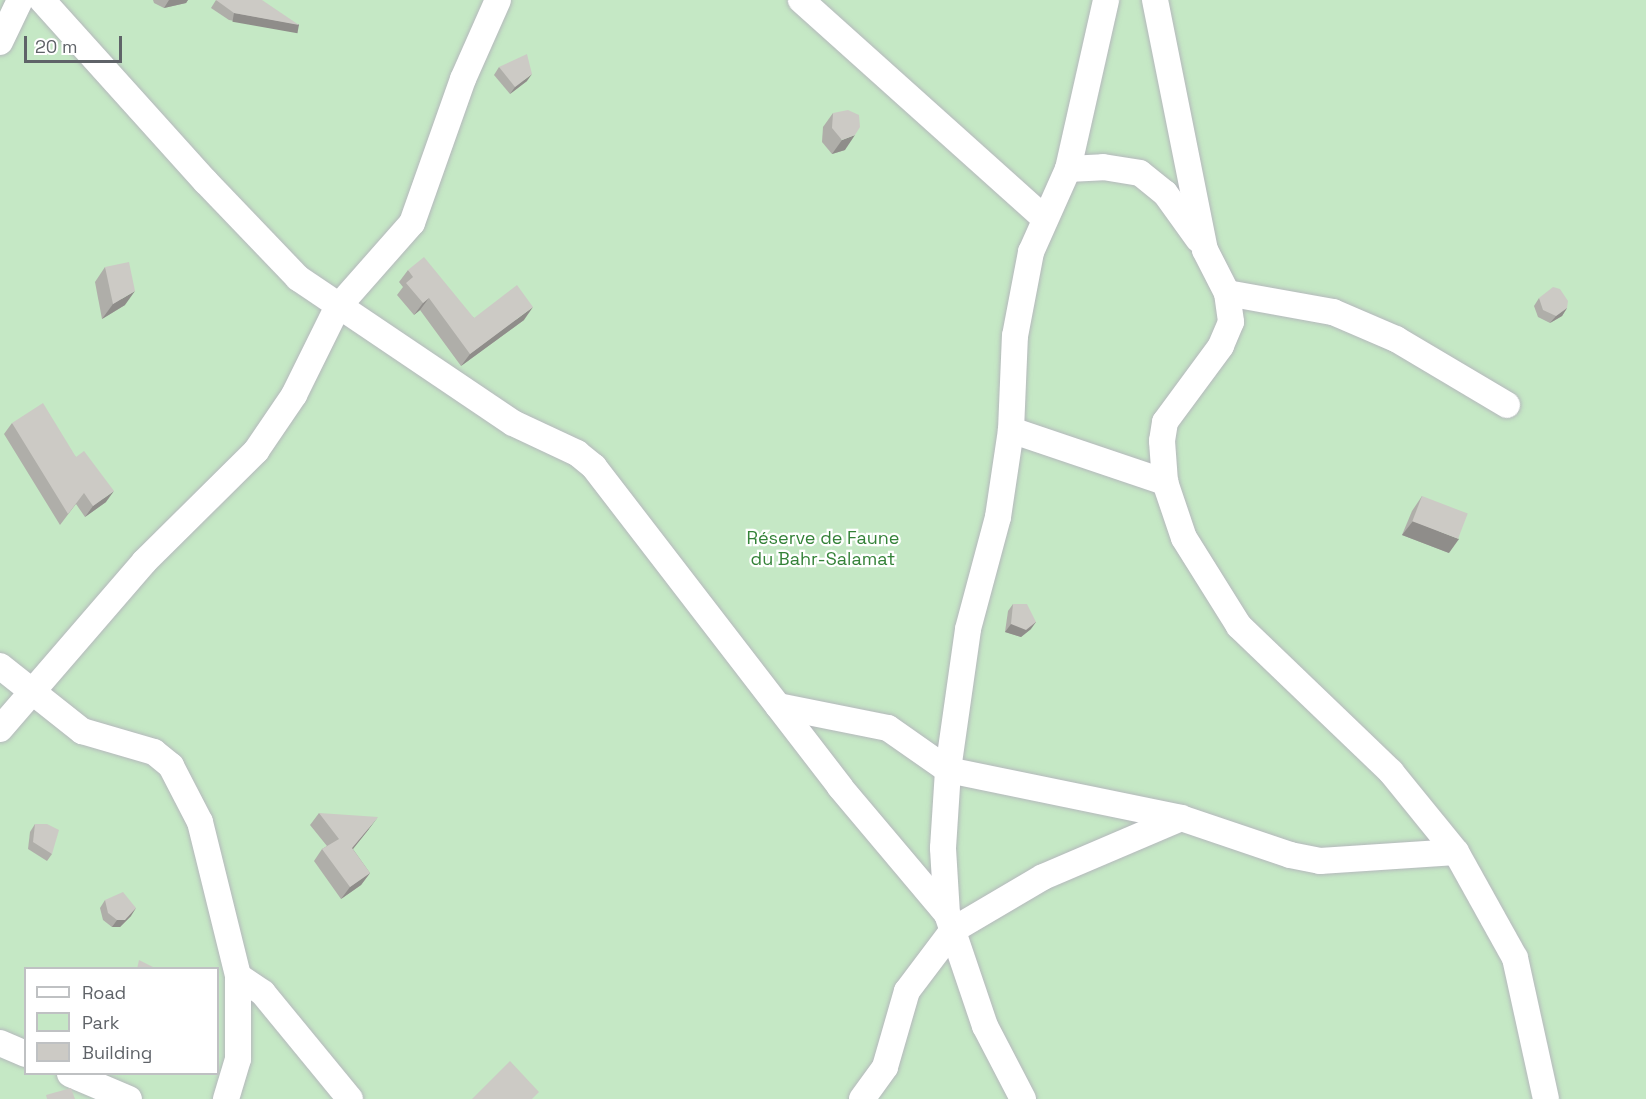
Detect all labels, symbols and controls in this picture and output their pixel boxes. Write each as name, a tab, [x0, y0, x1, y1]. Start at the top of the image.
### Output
scale bar	[27, 24, 124, 62]
text: 20 m	[35, 35, 78, 58]
park label: Réserve de Faune du Bahr-Salamat	[747, 528, 899, 570]
legend	[24, 967, 219, 1075]
text: Road	[82, 981, 126, 1004]
text: Park	[82, 1011, 119, 1034]
text: Building	[82, 1041, 152, 1064]

